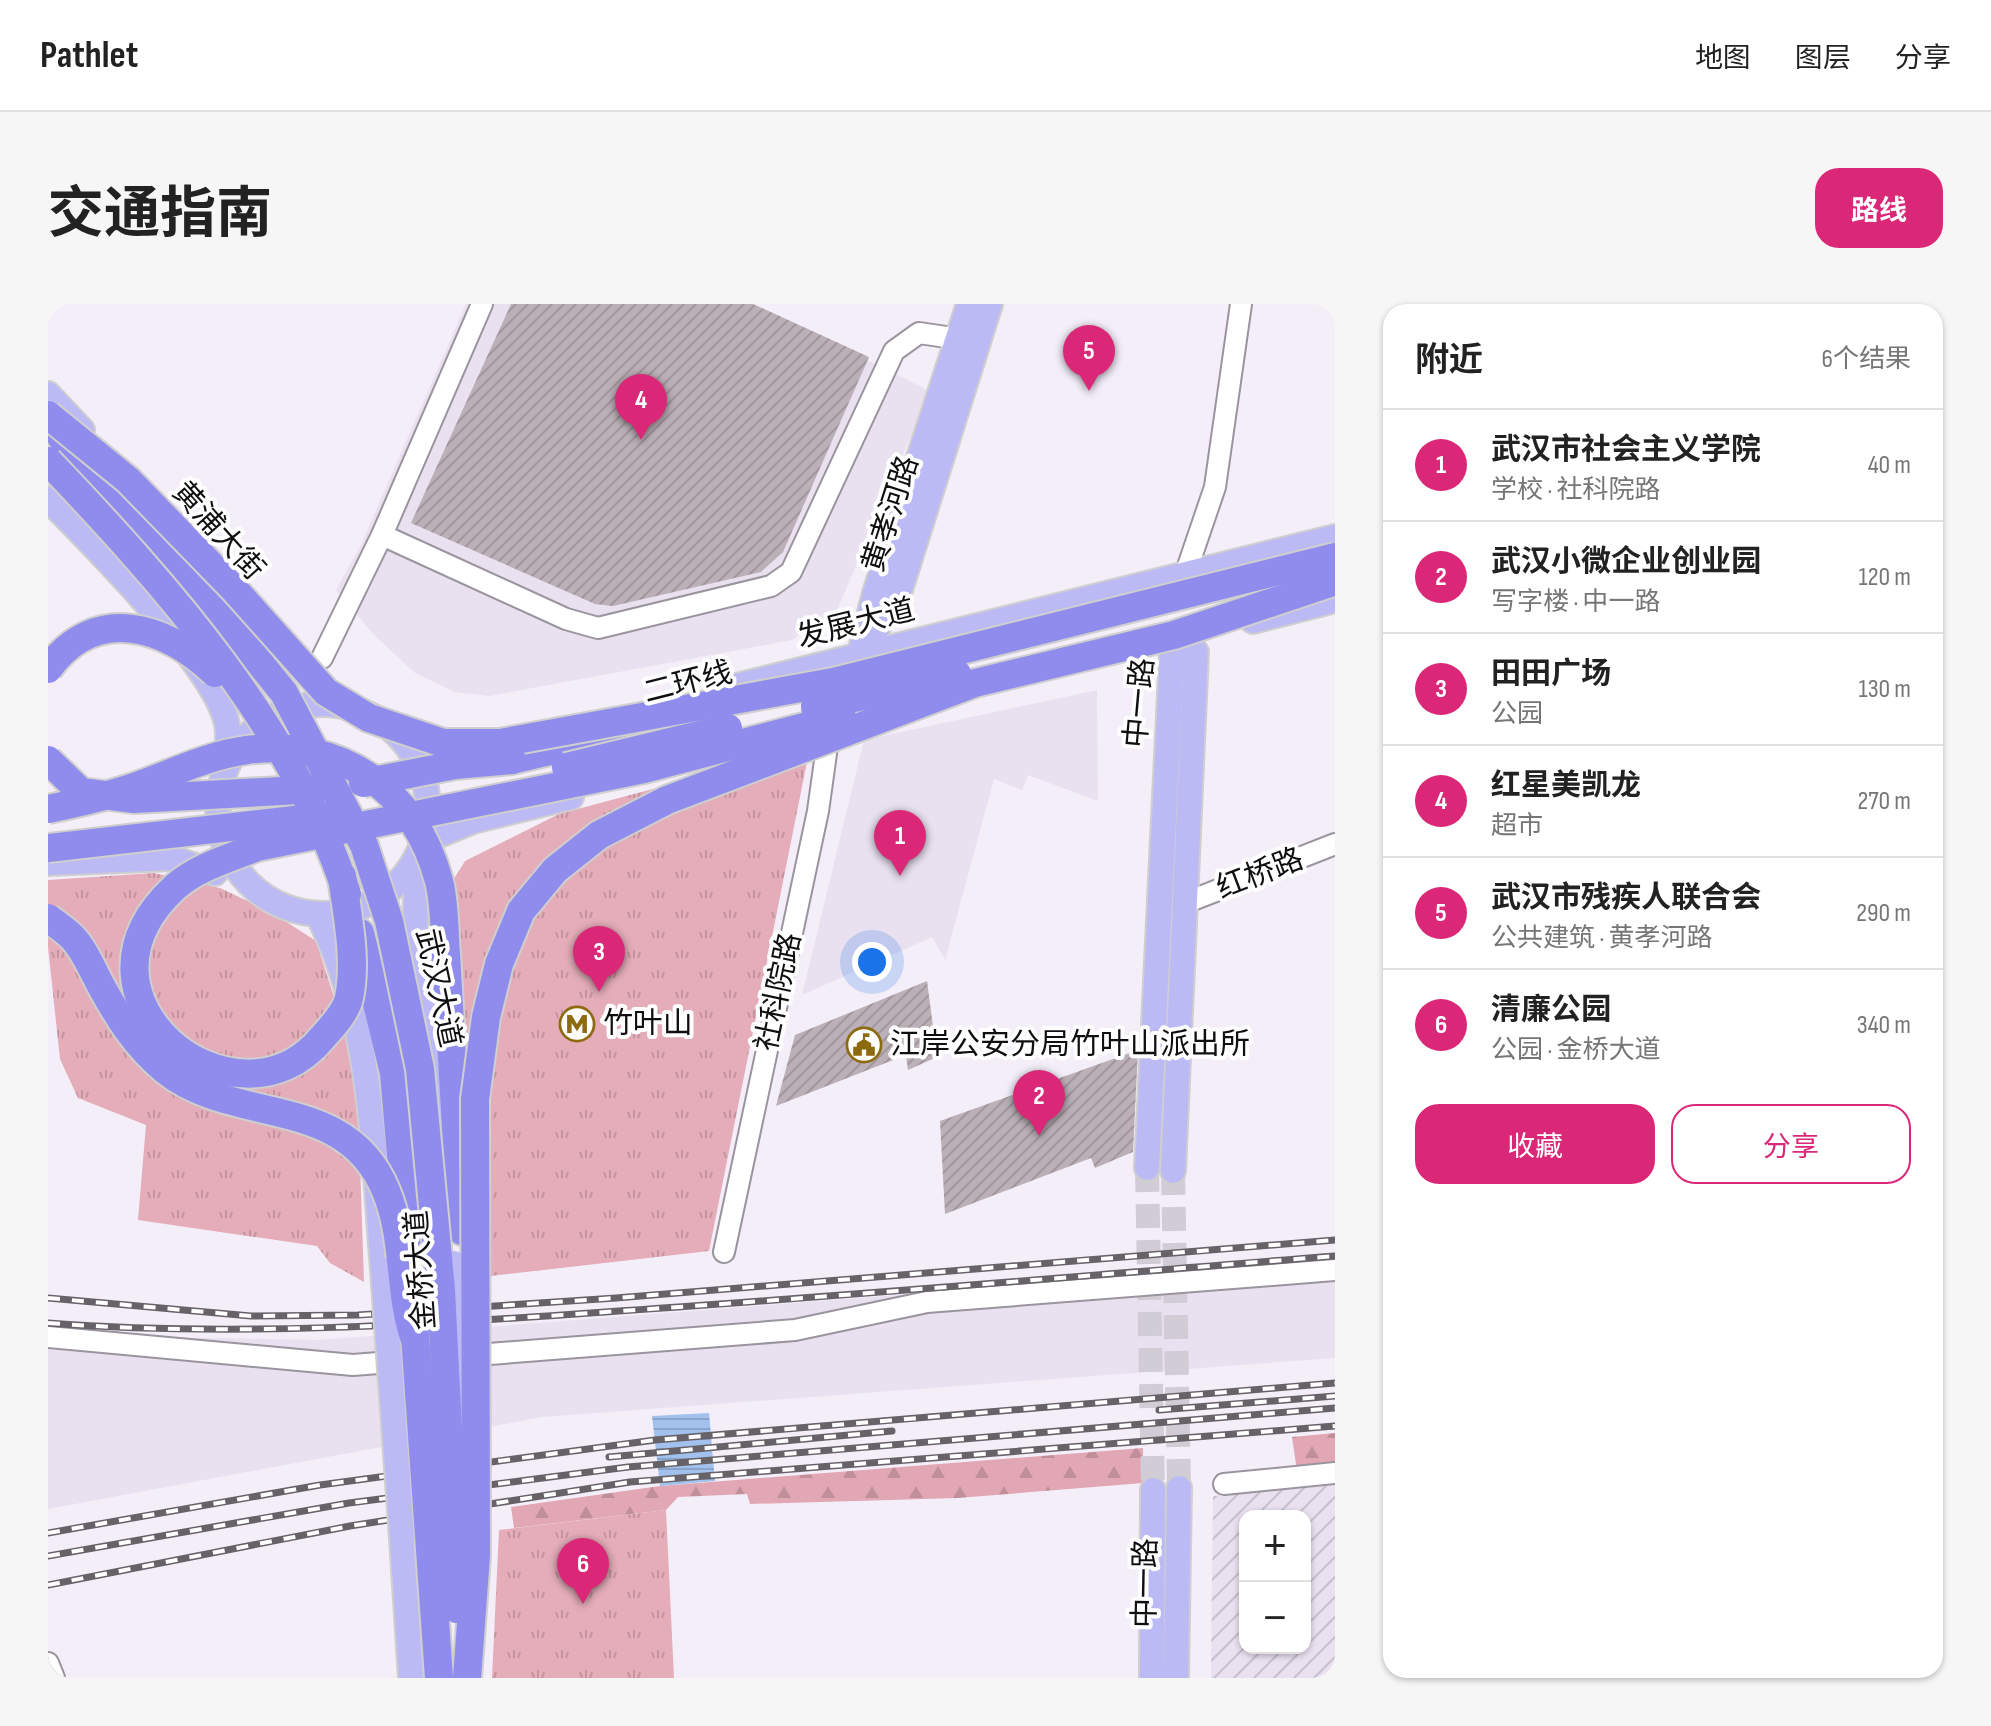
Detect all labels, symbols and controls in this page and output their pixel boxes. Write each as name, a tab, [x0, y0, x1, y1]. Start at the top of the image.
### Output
text: Pathlet	[40, 33, 138, 78]
text: 地图	[1695, 42, 1751, 75]
text: 图层	[1795, 42, 1851, 75]
text: 分享	[1895, 42, 1951, 75]
button: 路线	[1815, 168, 1943, 248]
text: 交通指南	[48, 182, 272, 249]
pin: 5	[1063, 325, 1115, 391]
text: 附近	[1415, 340, 1483, 381]
text: 6个结果	[1822, 344, 1911, 375]
pin: 4	[615, 374, 667, 440]
text: 武汉市社会主义学院	[1491, 432, 1761, 468]
text: 1	[1436, 450, 1446, 481]
text: 40 m	[1868, 450, 1911, 481]
street label: 黄孝河路	[855, 451, 927, 577]
street label: 黄浦大街	[164, 474, 272, 588]
text: 学校 · 社科院路	[1491, 475, 1660, 506]
text: 武汉小微企业创业园	[1491, 544, 1761, 580]
text: 2	[1435, 562, 1447, 593]
text: 120 m	[1858, 562, 1911, 593]
text: 写字楼 · 中一路	[1491, 587, 1660, 618]
street label: 发展大道	[793, 592, 919, 656]
street label: 二环线	[640, 655, 736, 711]
text: 田田广场	[1491, 656, 1611, 692]
street label: 中一路	[1118, 657, 1162, 749]
text: 3	[1435, 674, 1447, 705]
text: 130 m	[1859, 674, 1911, 705]
text: 公园	[1491, 699, 1543, 730]
text: 红星美凯龙	[1491, 768, 1641, 804]
text: 4	[1435, 786, 1447, 817]
text: 270 m	[1858, 786, 1911, 817]
pin: 1	[874, 810, 926, 876]
text: 超市	[1491, 811, 1543, 842]
street label: 红桥路	[1212, 841, 1308, 907]
text: 武汉市残疾人联合会	[1491, 880, 1761, 916]
text: 5	[1435, 898, 1447, 929]
text: 290 m	[1856, 898, 1911, 929]
text: 公共建筑 · 黄孝河路	[1491, 923, 1712, 954]
street label: 武汉大道	[408, 926, 468, 1050]
pin: 3	[573, 926, 625, 992]
street label: 社科院路	[749, 930, 809, 1054]
your location	[852, 942, 892, 982]
text: 清廉公园	[1491, 992, 1611, 1028]
metro station icon: 竹叶山	[558, 1005, 596, 1043]
place label: 竹叶山	[603, 1006, 693, 1042]
text: 6	[1435, 1010, 1447, 1041]
text: 340 m	[1857, 1010, 1911, 1041]
public building icon: 江岸公安分局竹叶山派出所	[845, 1026, 883, 1064]
place label: 江岸公安分局竹叶山派出所	[890, 1027, 1250, 1063]
text: 公园 · 金桥大道	[1491, 1035, 1660, 1066]
pin: 2	[1013, 1070, 1065, 1136]
button: 收藏	[1415, 1104, 1655, 1184]
button: 分享	[1671, 1104, 1911, 1184]
street label: 金桥大道	[399, 1209, 443, 1331]
map controls	[1239, 1510, 1311, 1654]
button: +	[1239, 1510, 1311, 1582]
pin: 6	[557, 1538, 609, 1604]
street label: 中一路	[1127, 1538, 1165, 1628]
button: −	[1239, 1582, 1311, 1654]

